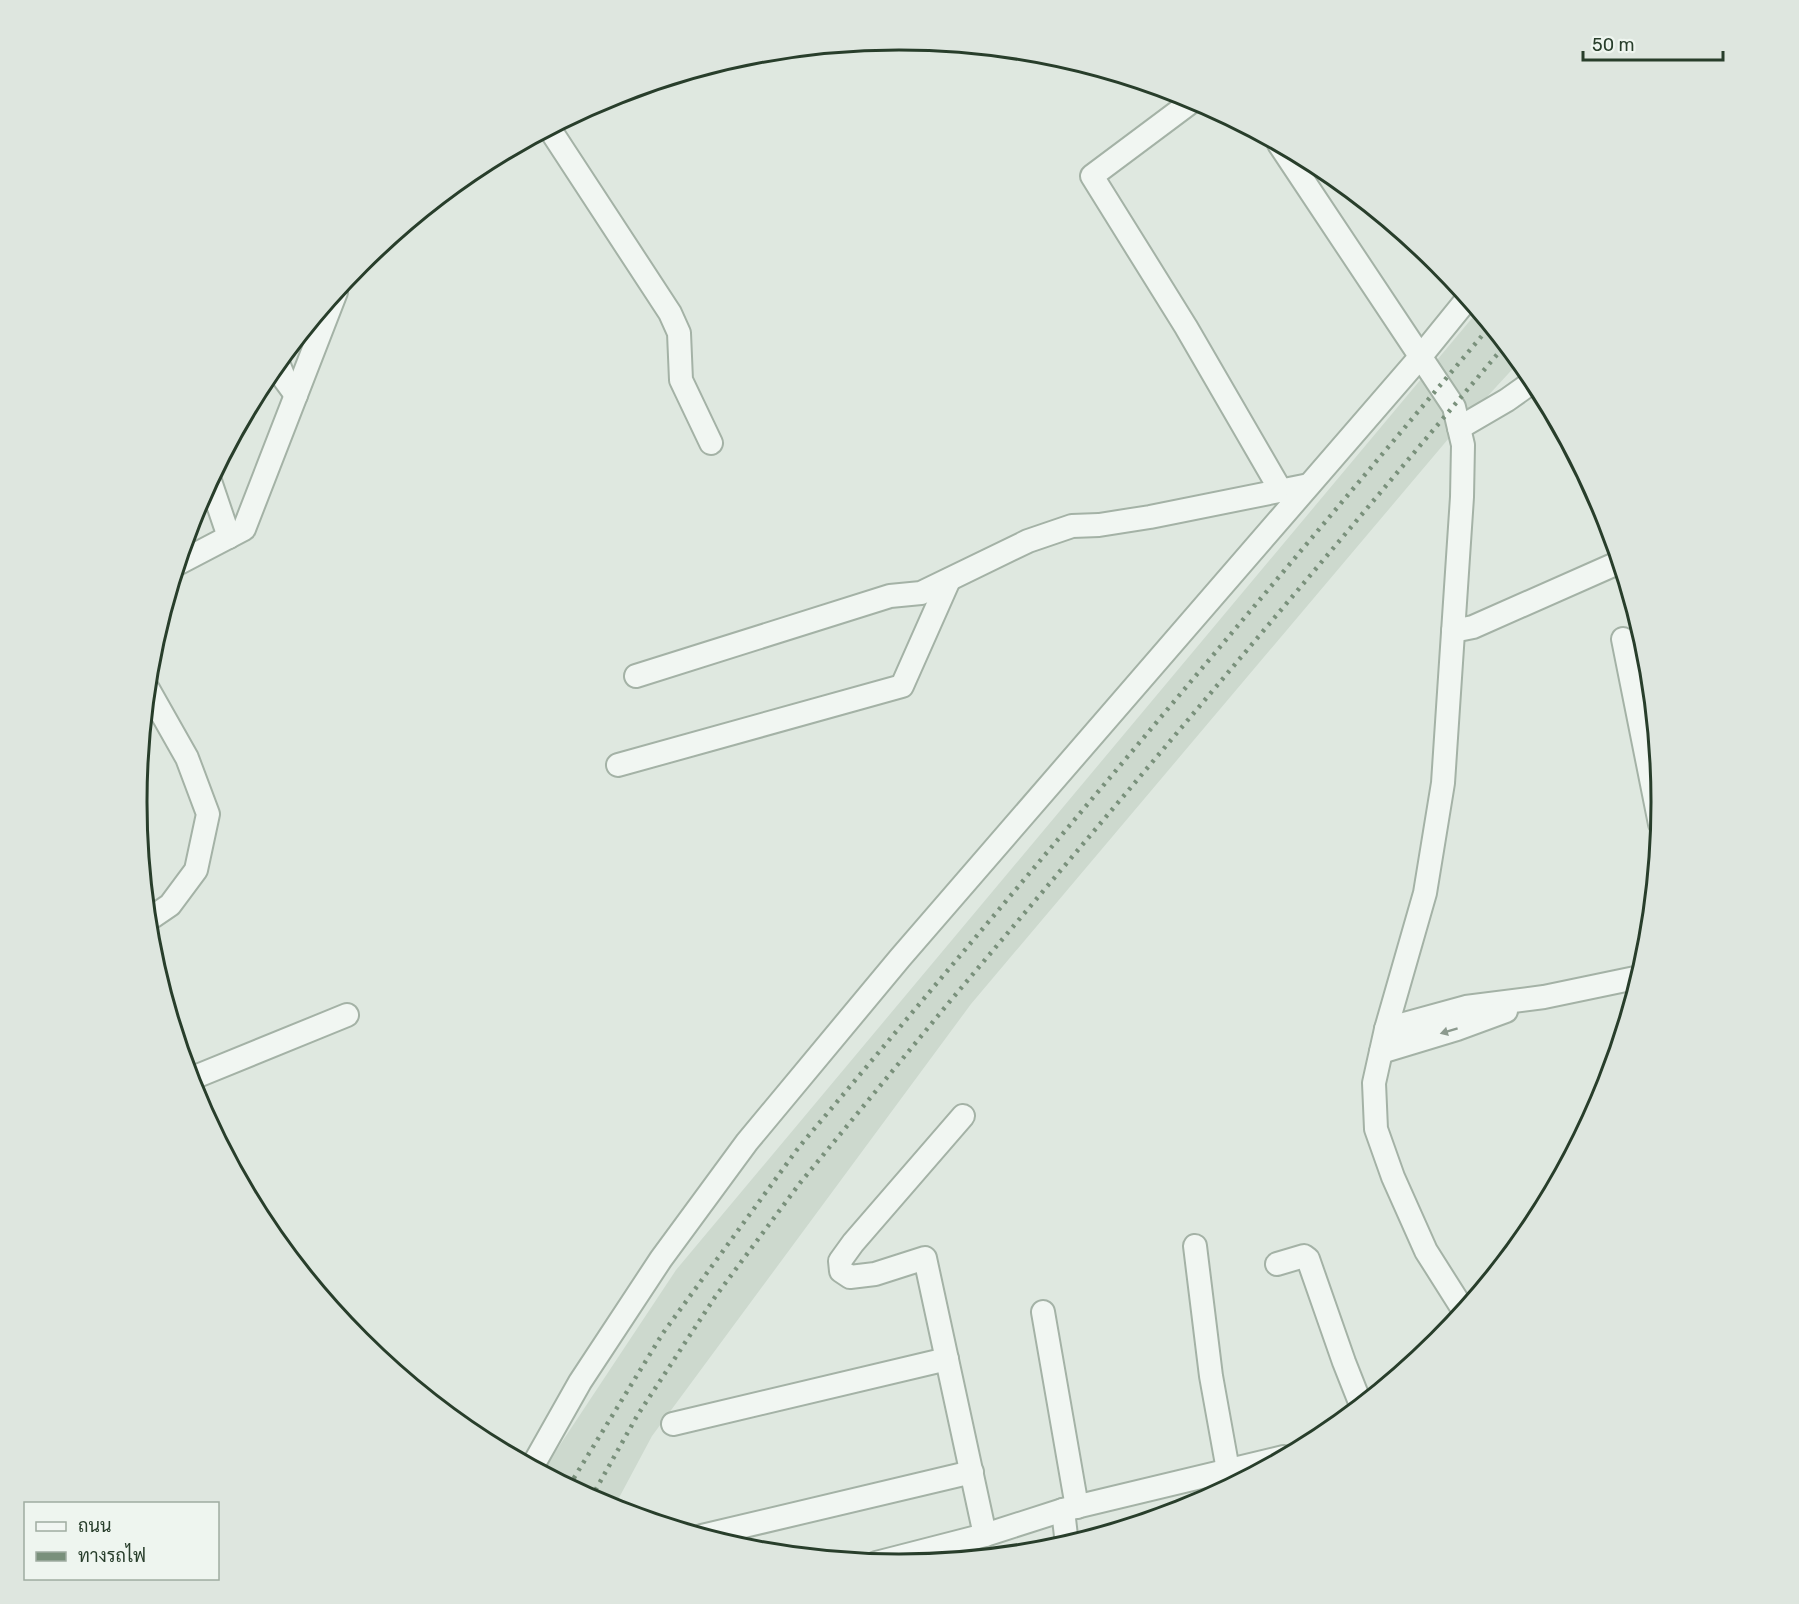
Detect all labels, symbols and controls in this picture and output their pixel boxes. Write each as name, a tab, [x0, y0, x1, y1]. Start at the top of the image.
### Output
scale bar	[1583, 24, 1722, 62]
text: 50 m	[1592, 34, 1635, 56]
one-way arrow	[1440, 1027, 1458, 1036]
legend	[24, 1502, 219, 1580]
text: ถนน	[78, 1515, 111, 1537]
text: ทางรถไฟ	[78, 1543, 146, 1567]

